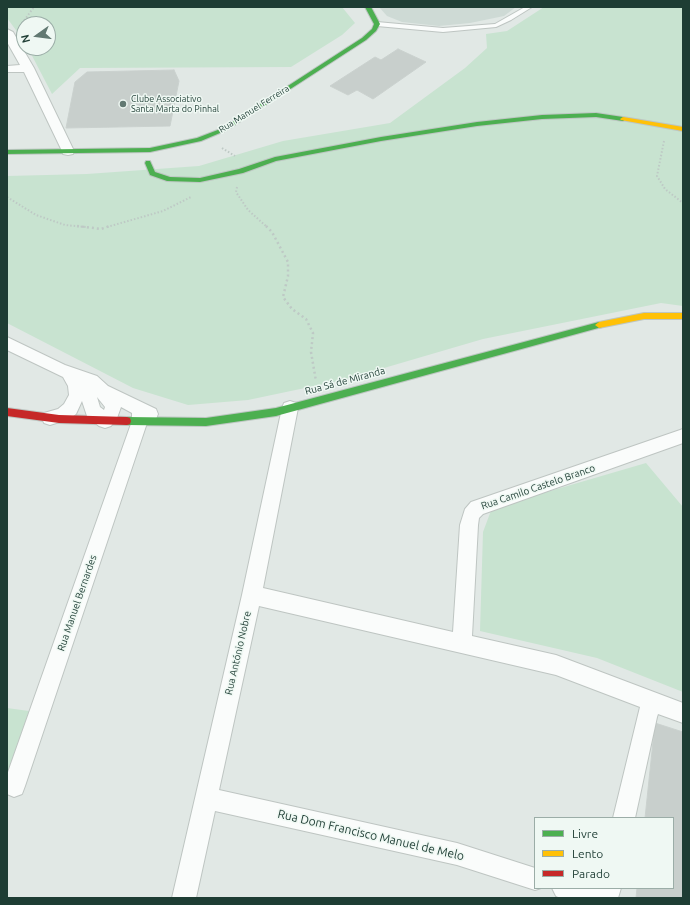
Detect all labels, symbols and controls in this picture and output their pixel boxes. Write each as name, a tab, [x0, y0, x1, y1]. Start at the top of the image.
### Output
north arrow	[16, 16, 56, 56]
text: N	[19, 33, 32, 44]
street label: Rua Manuel Ferreira	[217, 83, 291, 135]
place label: Clube Associativo Santa Marta do Pinhal	[131, 94, 219, 115]
marker: Clube Associativo Santa Marta do Pinhal	[118, 99, 128, 109]
street label: Rua Sá de Miranda	[304, 365, 386, 397]
street label: Rua Camilo Castelo Branco	[479, 462, 597, 512]
street label: Rua Manuel Bernardes	[55, 553, 99, 653]
street label: Rua António Nobre	[223, 610, 253, 696]
street label: Rua Dom Francisco Manuel de Melo	[276, 807, 466, 863]
legend	[534, 817, 674, 889]
text: Livre	[572, 827, 598, 840]
text: Lento	[572, 847, 603, 860]
text: Parado	[572, 867, 610, 880]

